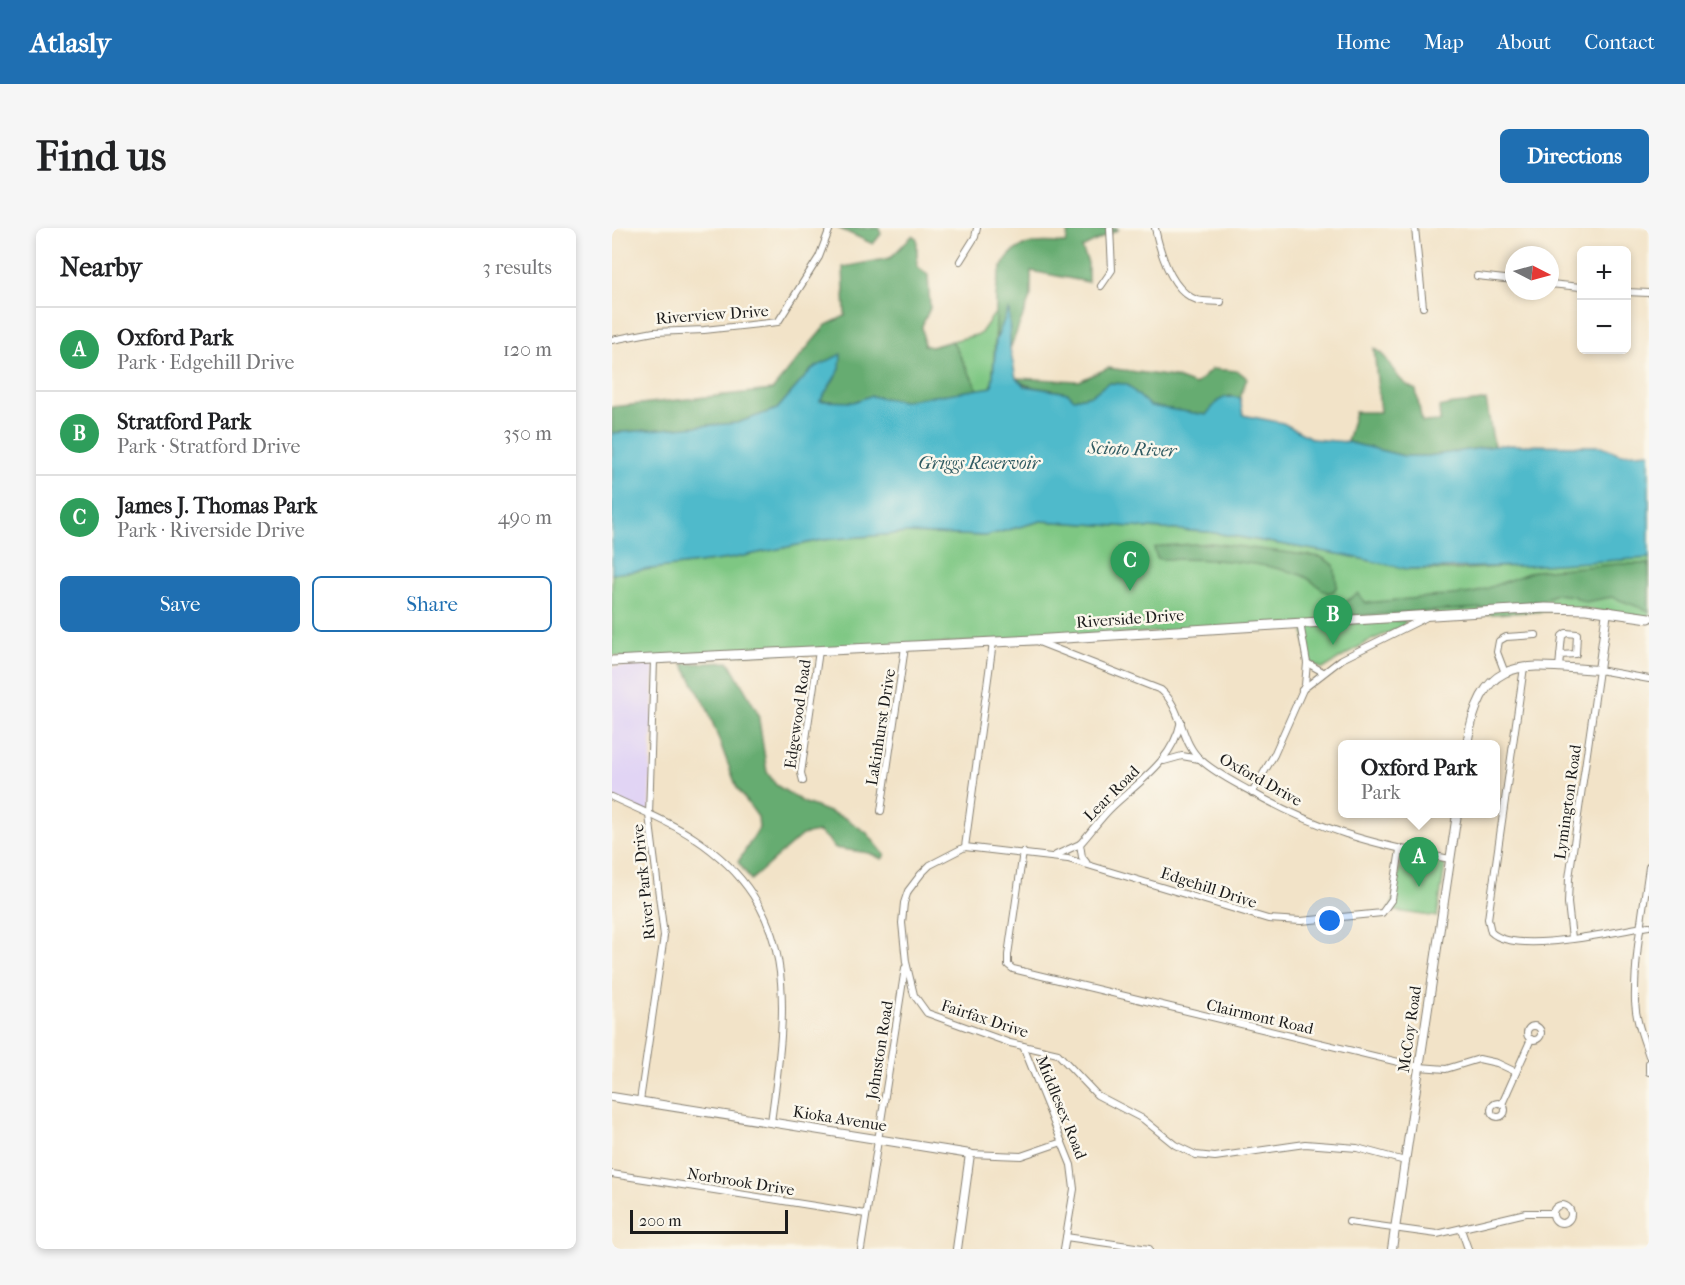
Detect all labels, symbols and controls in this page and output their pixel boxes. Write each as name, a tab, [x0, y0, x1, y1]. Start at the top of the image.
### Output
text: Atlasly	[30, 26, 111, 59]
text: Home	[1336, 30, 1391, 54]
text: Map	[1424, 30, 1464, 54]
text: About	[1497, 30, 1551, 54]
text: Contact	[1584, 30, 1655, 54]
button: Directions	[1500, 129, 1649, 183]
text: Find us	[36, 132, 166, 181]
north arrow	[1505, 246, 1559, 300]
map controls	[1577, 246, 1631, 354]
button: +	[1577, 246, 1631, 300]
text: Nearby	[60, 252, 142, 283]
text: 3 results	[483, 256, 552, 279]
button: −	[1577, 300, 1631, 354]
street label: Riverview Drive	[655, 301, 769, 328]
text: Oxford Park	[117, 325, 233, 351]
text: A	[73, 338, 86, 361]
text: 120 m	[503, 338, 552, 361]
text: Park · Edgehill Drive	[117, 351, 294, 374]
text: Stratford Park	[117, 409, 251, 435]
text: B	[73, 422, 86, 445]
text: 350 m	[503, 422, 552, 445]
text: Park · Stratford Drive	[117, 435, 300, 458]
water label: Scioto River	[1086, 437, 1178, 462]
water label: Griggs Reservoir	[918, 453, 1042, 474]
text: James J. Thomas Park	[117, 493, 317, 519]
text: C	[73, 506, 86, 529]
text: 490 m	[498, 506, 552, 529]
text: Park · Riverside Drive	[117, 519, 305, 542]
pin: C	[1110, 542, 1150, 591]
button: Save	[60, 576, 300, 632]
button: Share	[312, 576, 552, 632]
pin: B	[1314, 596, 1352, 645]
street label: Riverside Drive	[1075, 605, 1185, 632]
street label: Edgewood Road	[780, 658, 815, 770]
street label: Lakinhurst Drive	[862, 667, 899, 787]
popup	[1338, 740, 1500, 818]
street label: Lymington Road	[1550, 743, 1585, 861]
street label: Oxford Drive	[1216, 749, 1306, 810]
text: Oxford Park	[1361, 755, 1477, 781]
street label: Lear Road	[1080, 761, 1143, 825]
text: Park	[1361, 781, 1401, 804]
street label: River Park Drive	[628, 823, 659, 941]
pin: A	[1400, 838, 1438, 887]
street label: Edgehill Drive	[1158, 863, 1259, 912]
your location	[1315, 906, 1344, 935]
street label: McCoy Road	[1394, 984, 1425, 1074]
street label: Fairfax Drive	[939, 995, 1031, 1042]
street label: Clairmont Road	[1204, 995, 1316, 1038]
street label: Johnston Road	[862, 999, 897, 1103]
street label: Middlesex Road	[1032, 1053, 1091, 1162]
street label: Kioka Avenue	[792, 1102, 888, 1135]
street label: Norbrook Drive	[686, 1164, 796, 1199]
scale bar	[630, 1207, 788, 1234]
text: 200 m	[639, 1211, 682, 1230]

